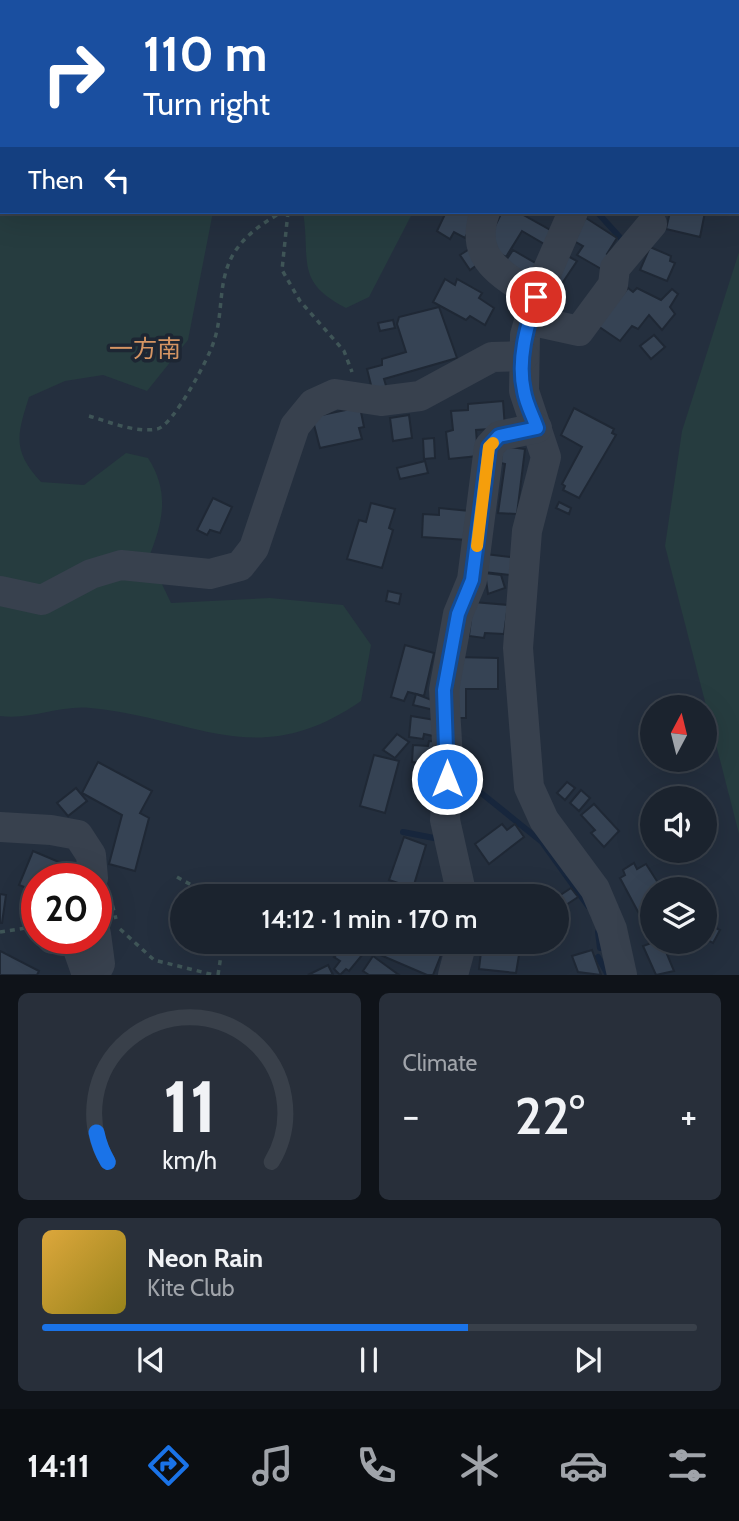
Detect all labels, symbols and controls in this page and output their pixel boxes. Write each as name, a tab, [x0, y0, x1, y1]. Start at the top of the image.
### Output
text: 110 m	[143, 24, 267, 83]
icon: right	[28, 28, 119, 119]
text: Turn right	[143, 84, 270, 123]
icon: left	[98, 161, 136, 199]
text: Then	[28, 164, 84, 196]
pin	[506, 267, 566, 327]
icon: arrive	[517, 278, 555, 316]
district label: 一方南	[109, 334, 181, 363]
north arrow	[640, 695, 718, 772]
map controls	[640, 695, 717, 954]
position arrow	[410, 742, 484, 816]
button: sound	[640, 786, 717, 863]
speed limit sign: 20	[21, 863, 112, 954]
button: layers	[640, 877, 717, 954]
text: 14:12 · 1 min · 170 m	[261, 903, 478, 935]
text: Climate	[403, 1049, 477, 1077]
text: 11	[162, 1063, 216, 1151]
text: 22°	[515, 1084, 585, 1147]
text: −	[403, 1092, 419, 1139]
text: +	[680, 1092, 697, 1139]
text: km/h	[162, 1145, 217, 1175]
text: Neon Rain	[147, 1242, 263, 1274]
text: Kite Club	[147, 1274, 234, 1302]
icon: previous	[132, 1341, 170, 1379]
icon: pause	[350, 1341, 388, 1379]
icon: next	[569, 1341, 607, 1379]
icon: directions	[144, 1441, 193, 1490]
icon: music	[248, 1441, 297, 1490]
icon: phone	[352, 1441, 401, 1490]
icon: climate	[455, 1441, 504, 1490]
icon: car	[559, 1441, 608, 1490]
icon: filters	[663, 1441, 712, 1490]
text: 14:11	[27, 1446, 90, 1485]

